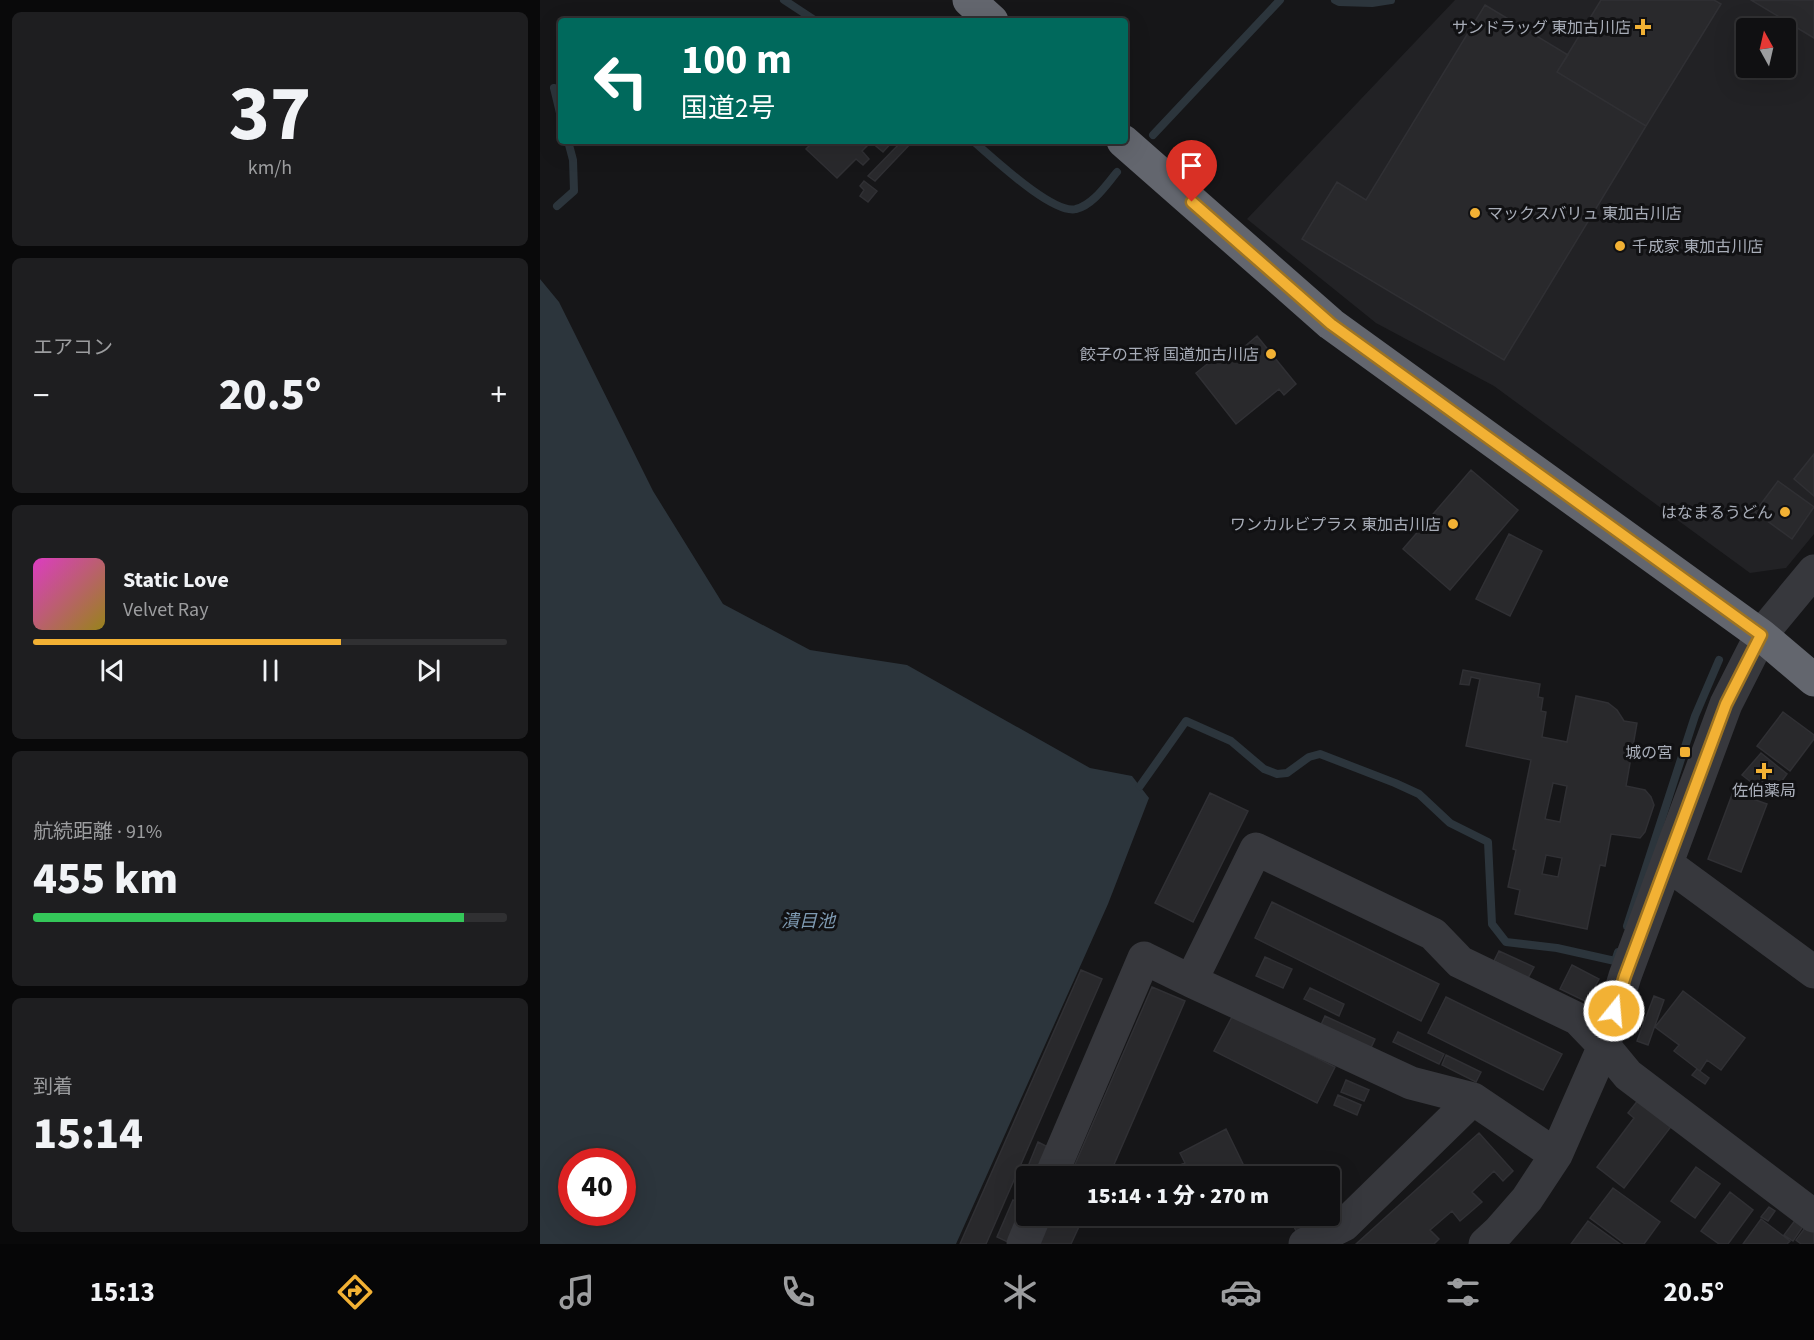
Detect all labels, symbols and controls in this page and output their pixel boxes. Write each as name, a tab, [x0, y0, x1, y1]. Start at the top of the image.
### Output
place label: サンドラッグ 東加古川店	[1452, 17, 1631, 39]
north arrow	[1736, 18, 1796, 78]
map controls	[1736, 18, 1796, 78]
marker: サンドラッグ 東加古川店	[1636, 20, 1650, 34]
text: 100 m	[681, 30, 792, 90]
icon: left	[582, 42, 660, 120]
text: 37	[229, 59, 311, 170]
text: 国道2号	[681, 89, 775, 128]
pin	[1166, 140, 1217, 202]
icon: arrive	[1175, 149, 1208, 182]
text: km/h	[248, 154, 292, 182]
place label: マックスバリュ 東加古川店	[1487, 203, 1682, 225]
marker: マックスバリュ 東加古川店	[1468, 206, 1482, 220]
place label: 千成家 東加古川店	[1632, 236, 1763, 258]
marker: 千成家 東加古川店	[1613, 239, 1627, 253]
text: エアコン	[33, 334, 113, 362]
place label: 餃子の王将 国道加古川店	[1080, 344, 1259, 366]
marker: 餃子の王将 国道加古川店	[1264, 347, 1278, 361]
text: 20.5°	[219, 363, 321, 427]
text: −	[33, 372, 49, 419]
text: +	[491, 372, 507, 419]
place label: はなまるうどん	[1661, 502, 1773, 524]
marker: はなまるうどん	[1778, 505, 1792, 519]
place label: ワンカルビプラス 東加古川店	[1230, 514, 1441, 536]
marker: ワンカルビプラス 東加古川店	[1446, 517, 1460, 531]
text: Static Love	[123, 564, 229, 596]
text: Velvet Ray	[123, 596, 209, 624]
icon: previous	[96, 654, 129, 687]
icon: pause	[254, 654, 287, 687]
icon: next	[412, 654, 445, 687]
place label: 城の宮	[1625, 742, 1673, 764]
marker: 城の宮	[1678, 745, 1692, 759]
marker: 佐伯薬局	[1757, 764, 1771, 778]
place label: 佐伯薬局	[1732, 780, 1796, 802]
text: 航続距離 · 91%	[33, 818, 162, 846]
text: 455 km	[33, 847, 178, 911]
water label: 潰目池	[781, 909, 837, 934]
position arrow	[1582, 979, 1646, 1043]
text: 到着	[33, 1073, 73, 1101]
text: 15:14	[33, 1102, 143, 1166]
speed limit sign: 40	[558, 1148, 636, 1226]
text: 15:14 · 1 分 · 270 m	[1087, 1180, 1269, 1212]
icon: directions	[334, 1271, 376, 1313]
icon: music	[556, 1271, 598, 1313]
icon: phone	[777, 1271, 819, 1313]
icon: climate	[999, 1271, 1041, 1313]
icon: car	[1220, 1271, 1262, 1313]
icon: filters	[1442, 1271, 1484, 1313]
text: 15:13	[90, 1273, 155, 1312]
text: 20.5°	[1663, 1273, 1724, 1312]

